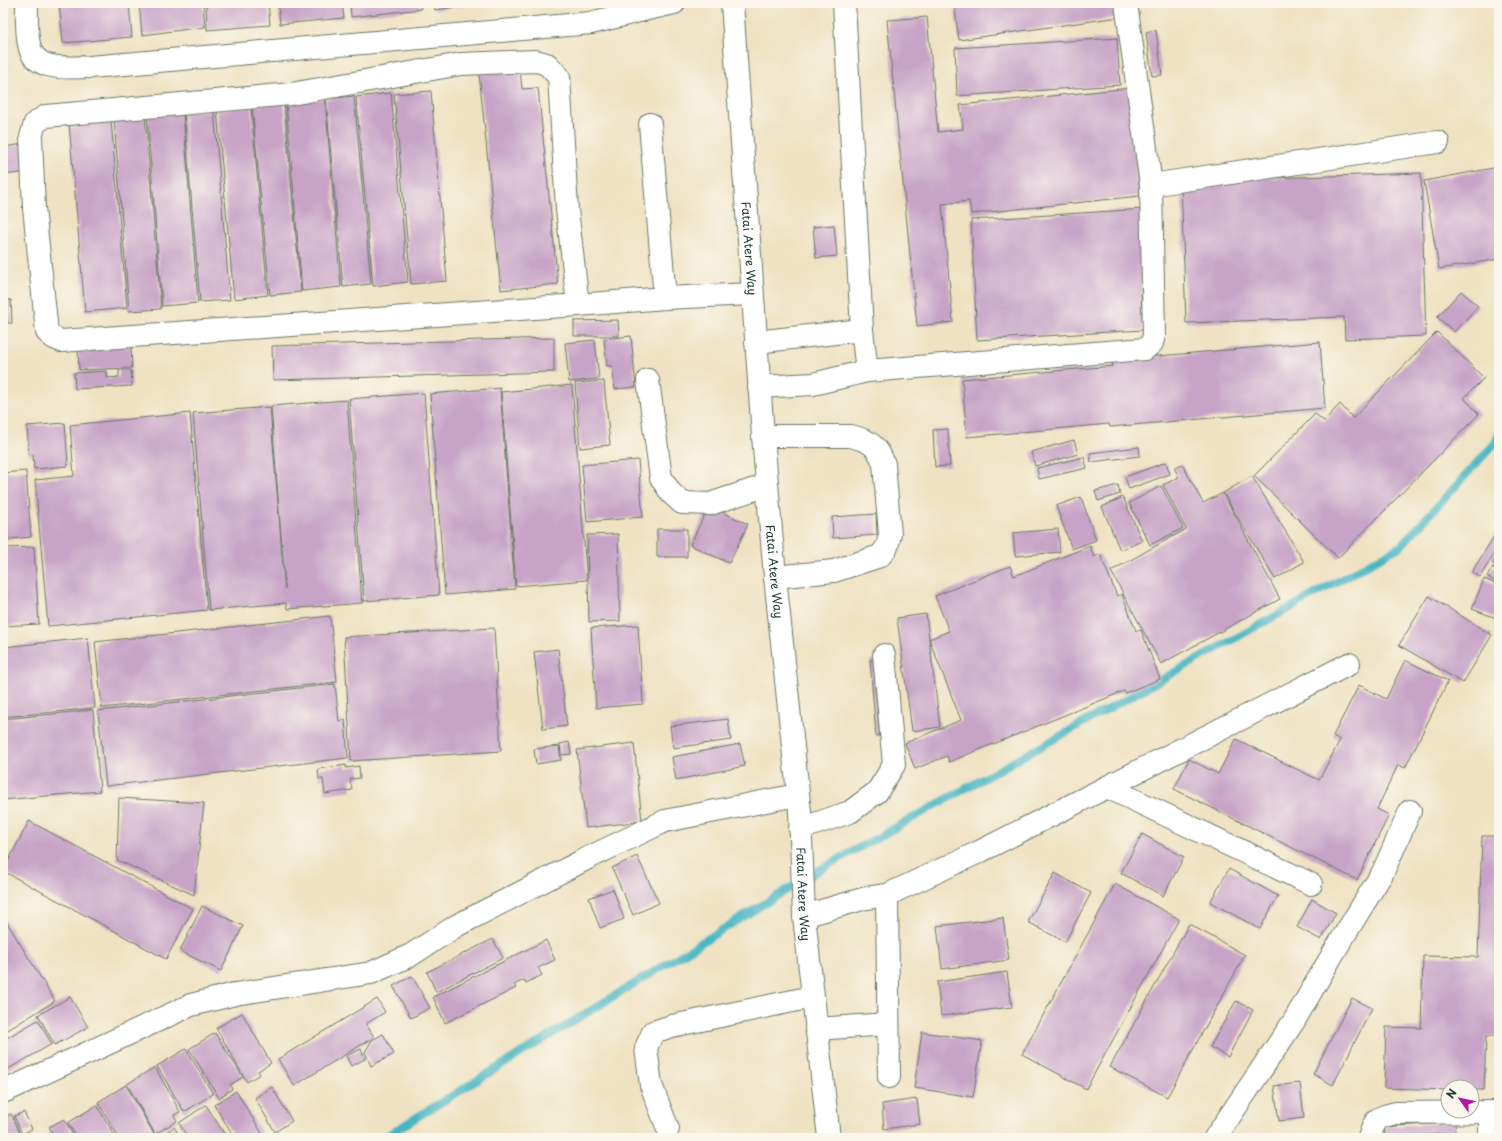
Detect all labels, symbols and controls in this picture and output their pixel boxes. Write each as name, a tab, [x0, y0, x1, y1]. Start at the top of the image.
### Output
street label: Fatai Atere Way	[737, 201, 762, 296]
street label: Fatai Atere Way	[762, 524, 788, 619]
street label: Fatai Atere Way	[792, 847, 816, 942]
north arrow	[1440, 1079, 1480, 1119]
text: N	[1442, 1085, 1461, 1102]

